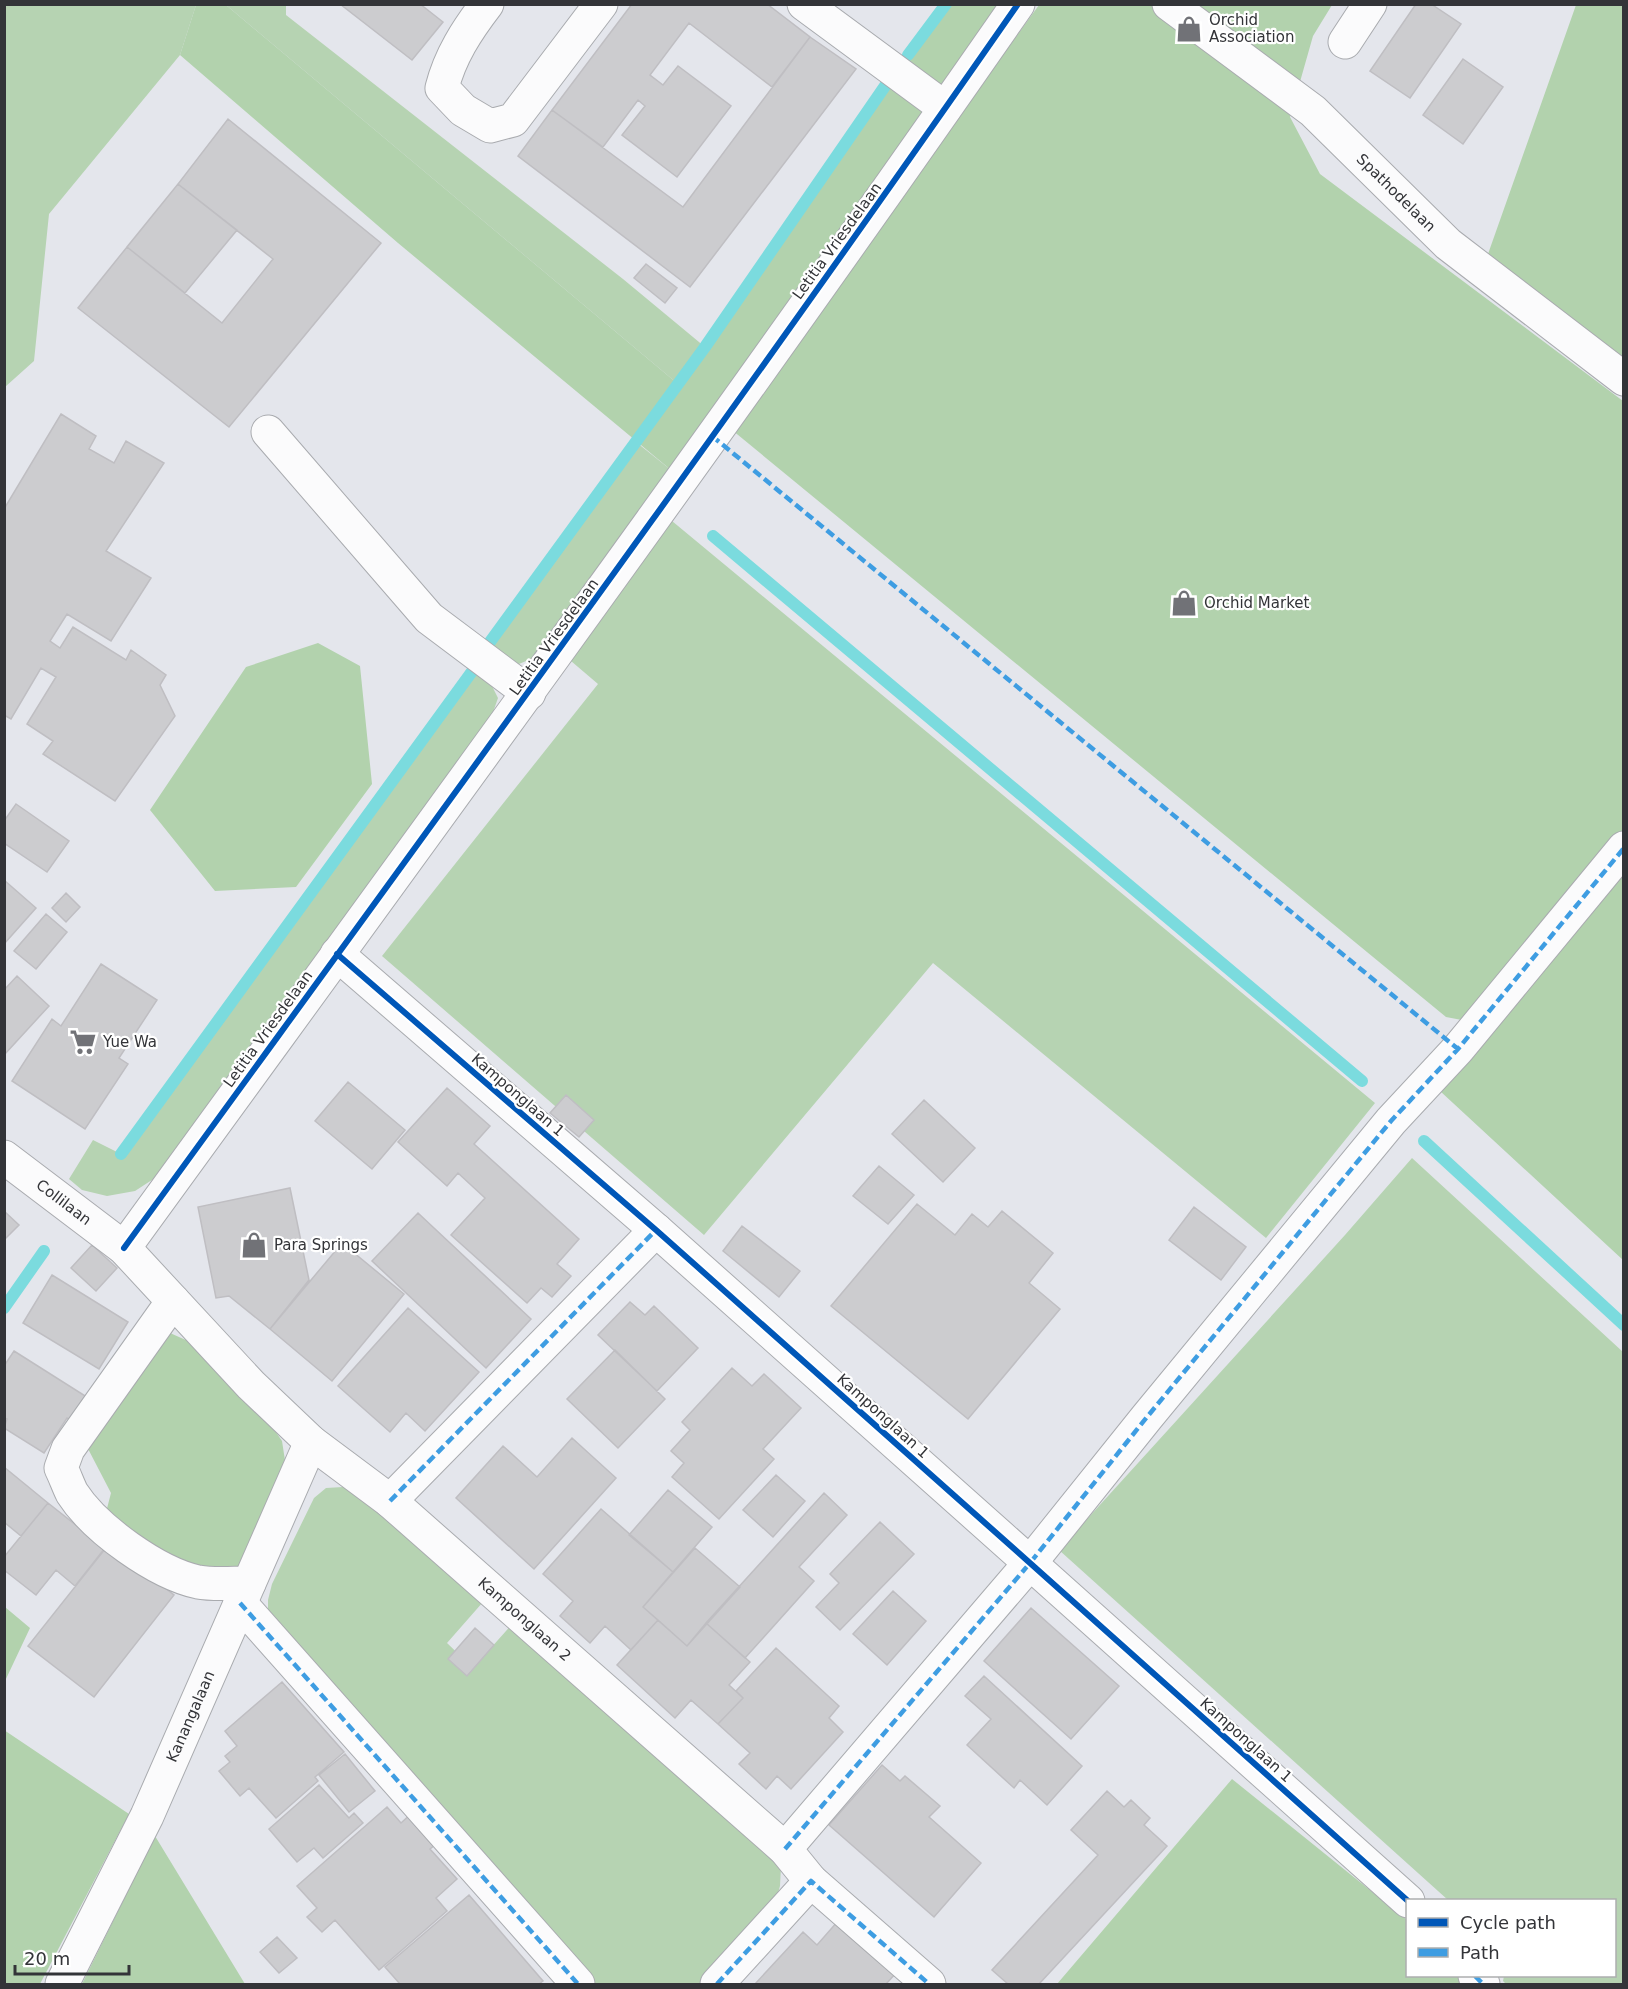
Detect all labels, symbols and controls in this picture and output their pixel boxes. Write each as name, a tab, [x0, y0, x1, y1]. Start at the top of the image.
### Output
place label: Orchid Association	[1209, 11, 1294, 46]
shop icon: Orchid Association	[1174, 14, 1204, 44]
street label: Spathodelaan	[1353, 150, 1439, 236]
street label: Letitia Vriesdelaan	[789, 179, 885, 303]
street label: Letitia Vriesdelaan	[506, 575, 602, 699]
shop icon: Orchid Market	[1169, 588, 1199, 618]
place label: Orchid Market	[1204, 594, 1310, 612]
street label: Letitia Vriesdelaan	[220, 967, 316, 1091]
supermarket icon: Yue Wa	[68, 1027, 98, 1057]
place label: Yue Wa	[102, 1033, 157, 1051]
street label: Kamponglaan 1	[468, 1050, 568, 1140]
street label: Collilaan	[33, 1176, 95, 1229]
shop icon: Para Springs	[239, 1230, 269, 1260]
place label: Para Springs	[274, 1236, 368, 1254]
street label: Kamponglaan 1	[833, 1370, 933, 1462]
street label: Kamponglaan 2	[474, 1574, 575, 1665]
street label: Kanangalaan	[163, 1668, 219, 1765]
street label: Kamponglaan 1	[1196, 1694, 1296, 1786]
legend	[1406, 1899, 1616, 1977]
text: Cycle path	[1460, 1912, 1556, 1933]
scale bar	[15, 1938, 129, 1976]
text: Path	[1460, 1942, 1500, 1963]
text: 20 m	[24, 1948, 70, 1969]

